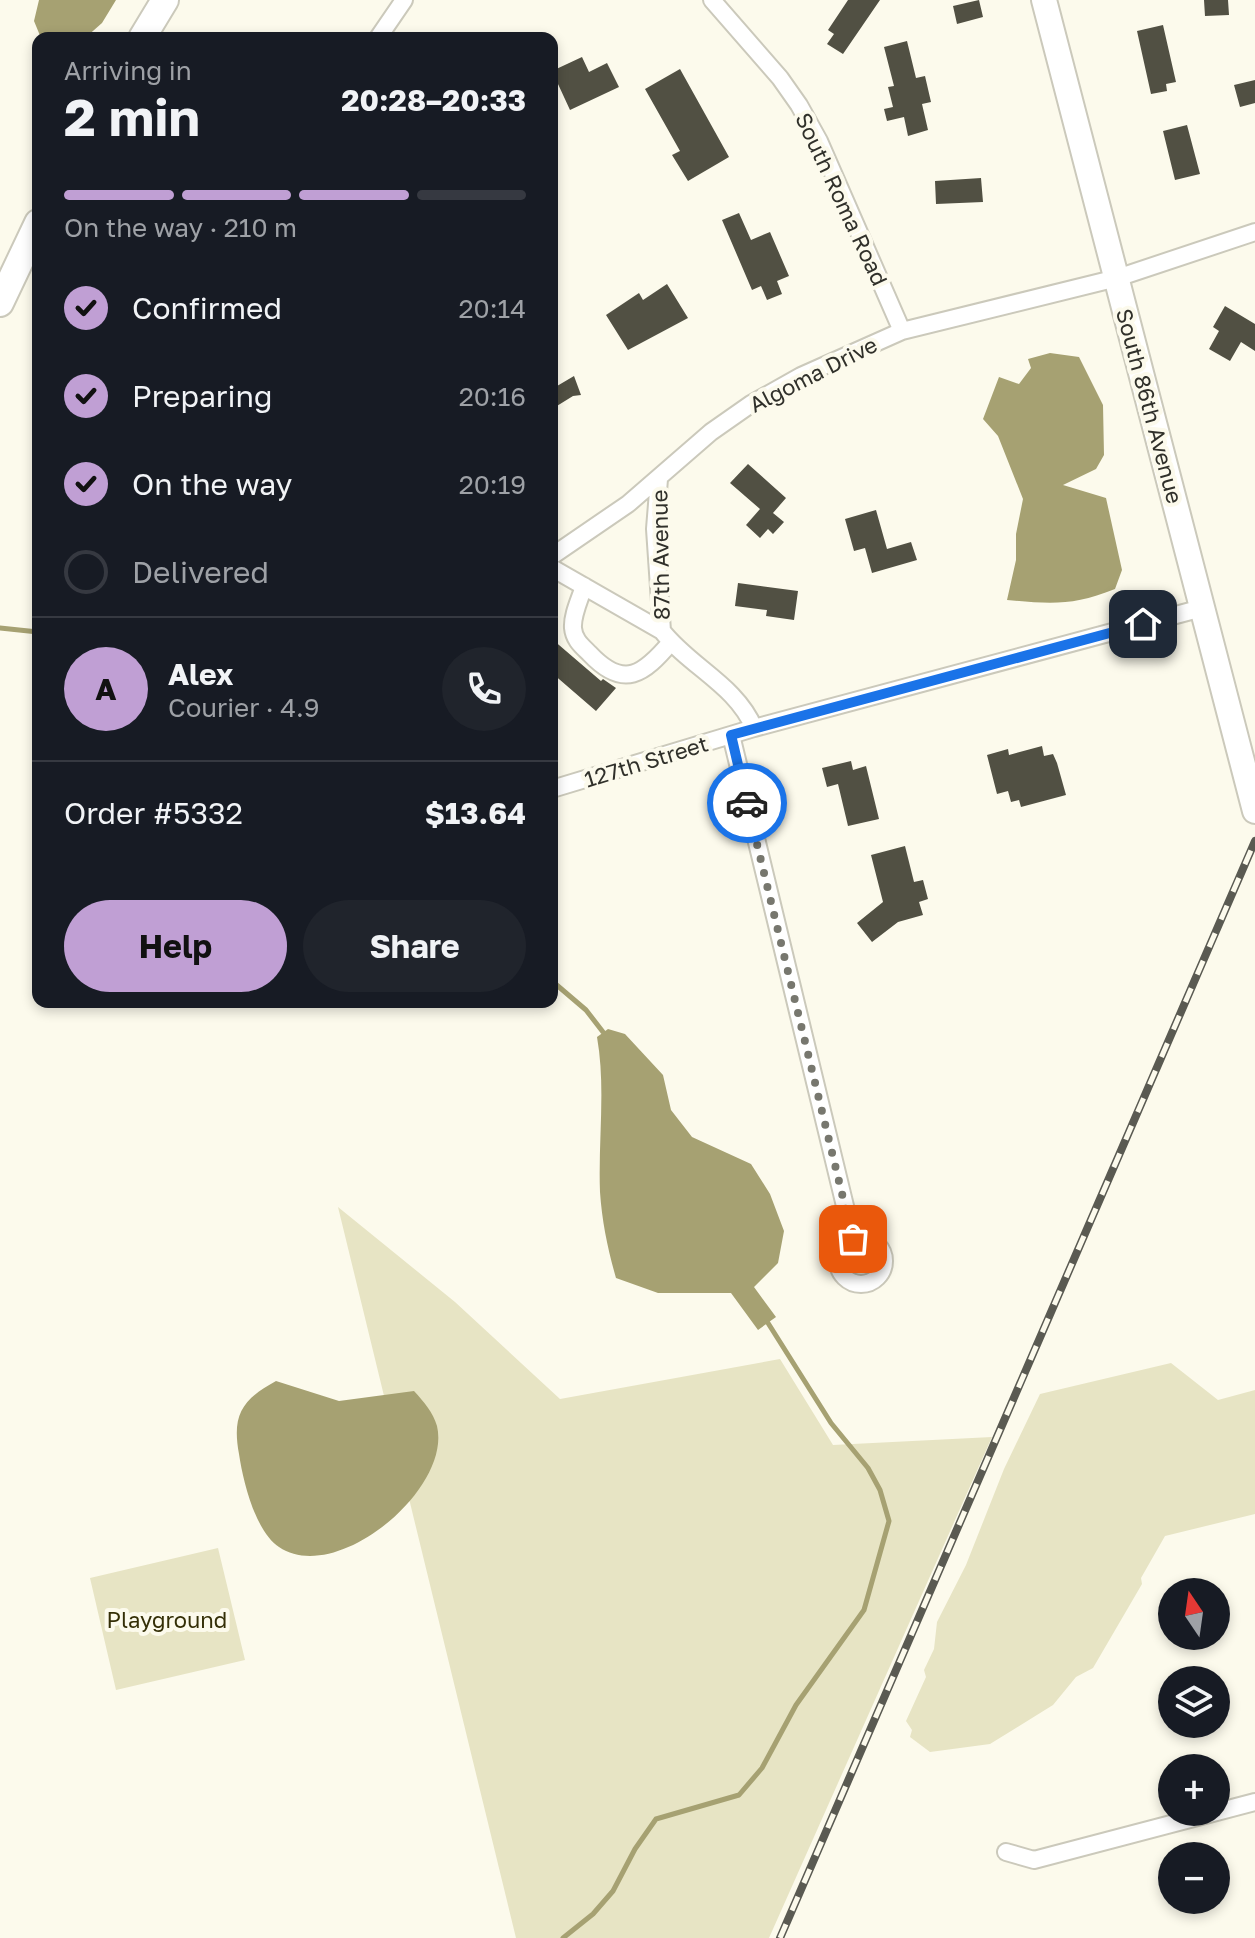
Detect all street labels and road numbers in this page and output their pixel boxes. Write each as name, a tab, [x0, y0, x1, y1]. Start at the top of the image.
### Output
street label: South Roma Road	[790, 108, 894, 290]
street label: South 86th Avenue	[1111, 306, 1189, 506]
street label: Algoma Drive	[745, 330, 881, 418]
street label: 87th Avenue	[645, 489, 675, 621]
street label: 127th Street	[581, 729, 711, 793]

